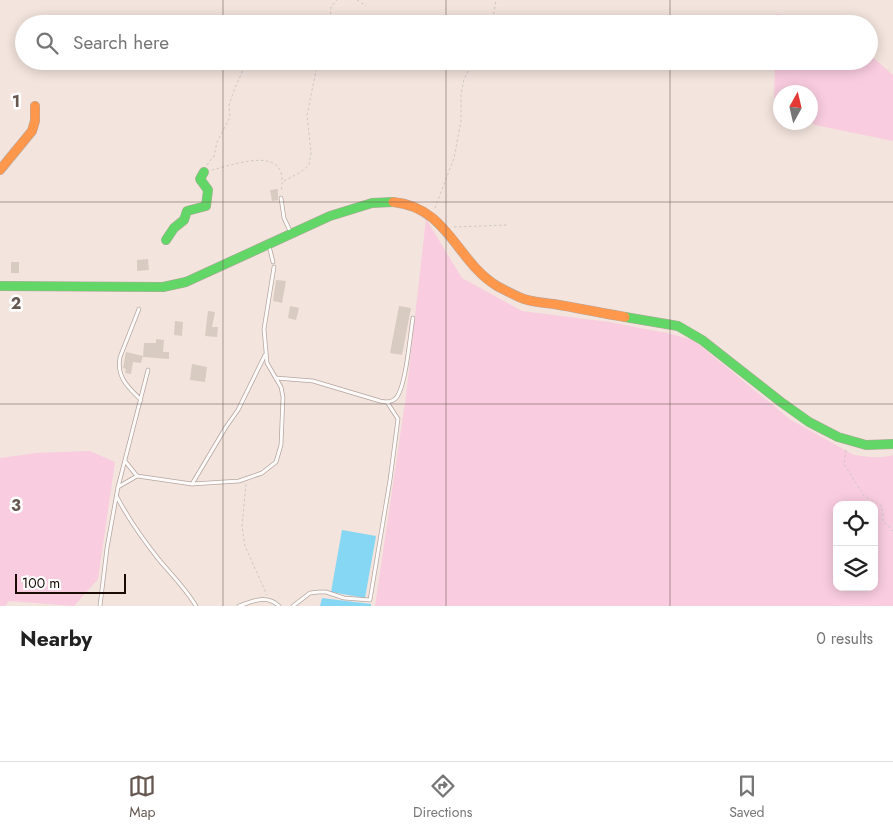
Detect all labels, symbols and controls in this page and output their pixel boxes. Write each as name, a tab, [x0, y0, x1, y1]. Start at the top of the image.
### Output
search box	[15, 15, 878, 70]
icon: search	[33, 29, 61, 57]
text: Search here	[73, 29, 169, 56]
north arrow	[773, 85, 818, 130]
text: 1	[12, 90, 20, 113]
text: 2	[11, 292, 21, 315]
text: 3	[11, 494, 21, 517]
map controls	[833, 501, 878, 591]
button: locate	[833, 501, 878, 546]
button: layers	[833, 546, 878, 591]
scale bar	[15, 571, 126, 594]
text: 100 m	[22, 573, 60, 593]
text: Nearby	[20, 624, 92, 654]
text: 0 results	[816, 627, 873, 650]
tab: Map	[128, 772, 156, 822]
tab: Directions	[413, 772, 472, 822]
tab: Saved	[729, 772, 765, 822]

